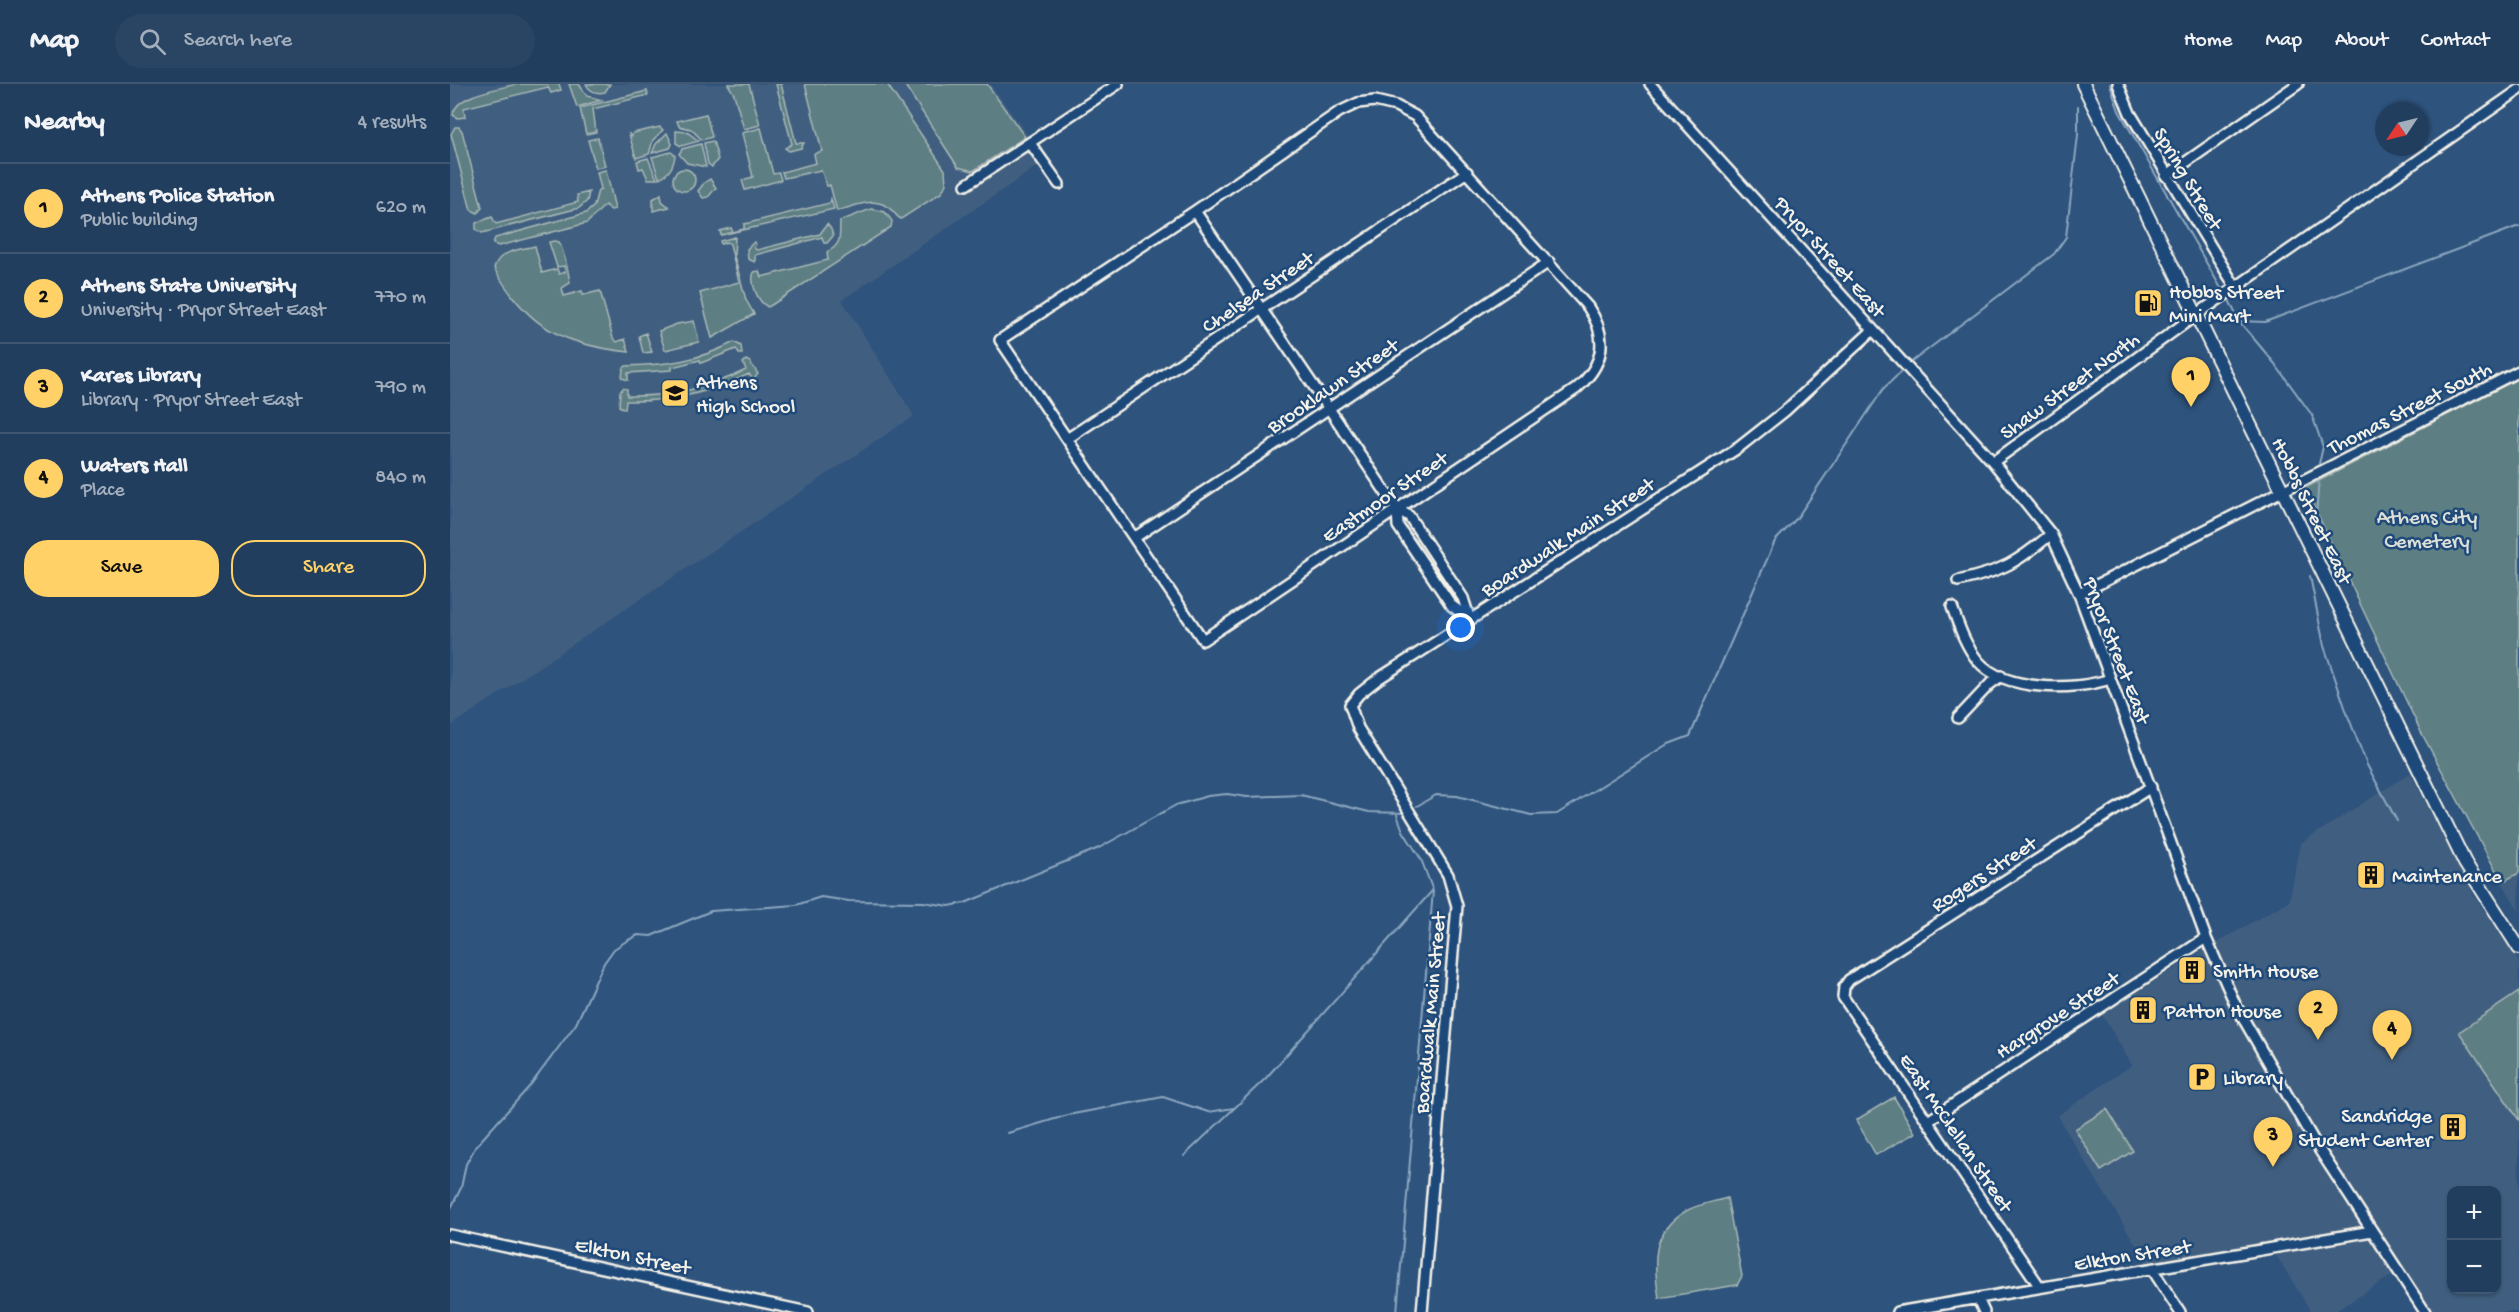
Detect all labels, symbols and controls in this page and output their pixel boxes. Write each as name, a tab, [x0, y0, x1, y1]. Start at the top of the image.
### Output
search box	[115, 14, 535, 68]
text: Map	[30, 25, 79, 58]
icon: search	[136, 25, 169, 58]
text: Search here	[184, 28, 292, 54]
text: Home	[2184, 29, 2232, 54]
text: Map	[2265, 29, 2302, 54]
text: About	[2335, 29, 2388, 54]
text: Contact	[2421, 29, 2489, 54]
north arrow	[2375, 102, 2429, 156]
text: Nearby	[24, 108, 105, 139]
text: 4 results	[358, 112, 426, 135]
street label: Spring Street	[2146, 124, 2228, 238]
text: Athens Police Station	[81, 184, 274, 210]
street label: Pryor Street East	[1767, 192, 1891, 326]
text: 1	[39, 197, 48, 220]
text: 620 m	[376, 197, 426, 220]
text: Public building	[81, 210, 198, 233]
street label: Chelsea Street	[1198, 246, 1322, 340]
text: Athens State University	[81, 274, 296, 300]
place label: Hobbs Street Mini Mart	[2169, 282, 2285, 331]
text: 2	[39, 287, 48, 310]
text: 770 m	[375, 287, 426, 310]
fuel station icon: Hobbs Street Mini Mart	[2132, 287, 2164, 319]
text: University · Pryor Street East	[81, 300, 325, 323]
street label: Shaw Street North	[1996, 329, 2146, 447]
street label: Brooklawn Street	[1263, 333, 1406, 442]
pin: 1	[2172, 358, 2210, 407]
street label: Thomas Street South	[2323, 358, 2497, 463]
text: Kares Library	[81, 364, 201, 390]
place label: Athens High School	[696, 372, 795, 421]
text: 3	[38, 377, 49, 400]
text: 790 m	[375, 377, 426, 400]
school or university icon: Athens High School	[659, 377, 691, 409]
text: Library · Pryor Street East	[81, 390, 301, 413]
street label: Hobbs Street East	[2264, 434, 2357, 591]
street label: Eastmoor Street	[1318, 446, 1456, 550]
text: Waters Hall	[81, 454, 188, 480]
text: 4	[39, 467, 48, 490]
text: 840 m	[375, 467, 426, 490]
street label: Boardwalk Main Street	[1477, 472, 1662, 605]
text: Place	[81, 480, 125, 503]
park label: Athens City Cemetery	[2377, 507, 2477, 556]
button: Save	[24, 540, 219, 597]
button: Share	[231, 540, 426, 597]
street label: Pryor Street East	[2075, 574, 2155, 730]
your location	[1446, 613, 1475, 642]
street label: Rogers Street	[1927, 831, 2044, 919]
building icon: Maintenance	[2355, 859, 2387, 891]
place label: Maintenance	[2392, 866, 2503, 891]
street label: Boardwalk Main Street	[1411, 909, 1454, 1116]
building icon: Smith House	[2176, 954, 2208, 986]
place label: Smith House	[2213, 961, 2320, 986]
street label: Hargrove Street	[1992, 966, 2127, 1066]
pin: 2	[2298, 990, 2338, 1040]
building icon: Patton House	[2127, 994, 2159, 1026]
place label: Patton House	[2163, 1001, 2283, 1026]
pin: 4	[2372, 1010, 2412, 1060]
street label: East McClellan Street	[1892, 1050, 2018, 1220]
parking icon: Library	[2186, 1061, 2218, 1093]
place label: Library	[2223, 1068, 2283, 1093]
place label: Sandridge Student Center	[2298, 1106, 2434, 1155]
building icon: Sandridge Student Center	[2437, 1111, 2469, 1143]
pin: 3	[2254, 1118, 2292, 1167]
map controls	[2447, 1186, 2501, 1294]
button: +	[2447, 1186, 2501, 1240]
street label: Elkton Street	[572, 1234, 695, 1283]
street label: Elkton Street	[2073, 1236, 2195, 1279]
button: −	[2447, 1240, 2501, 1294]

